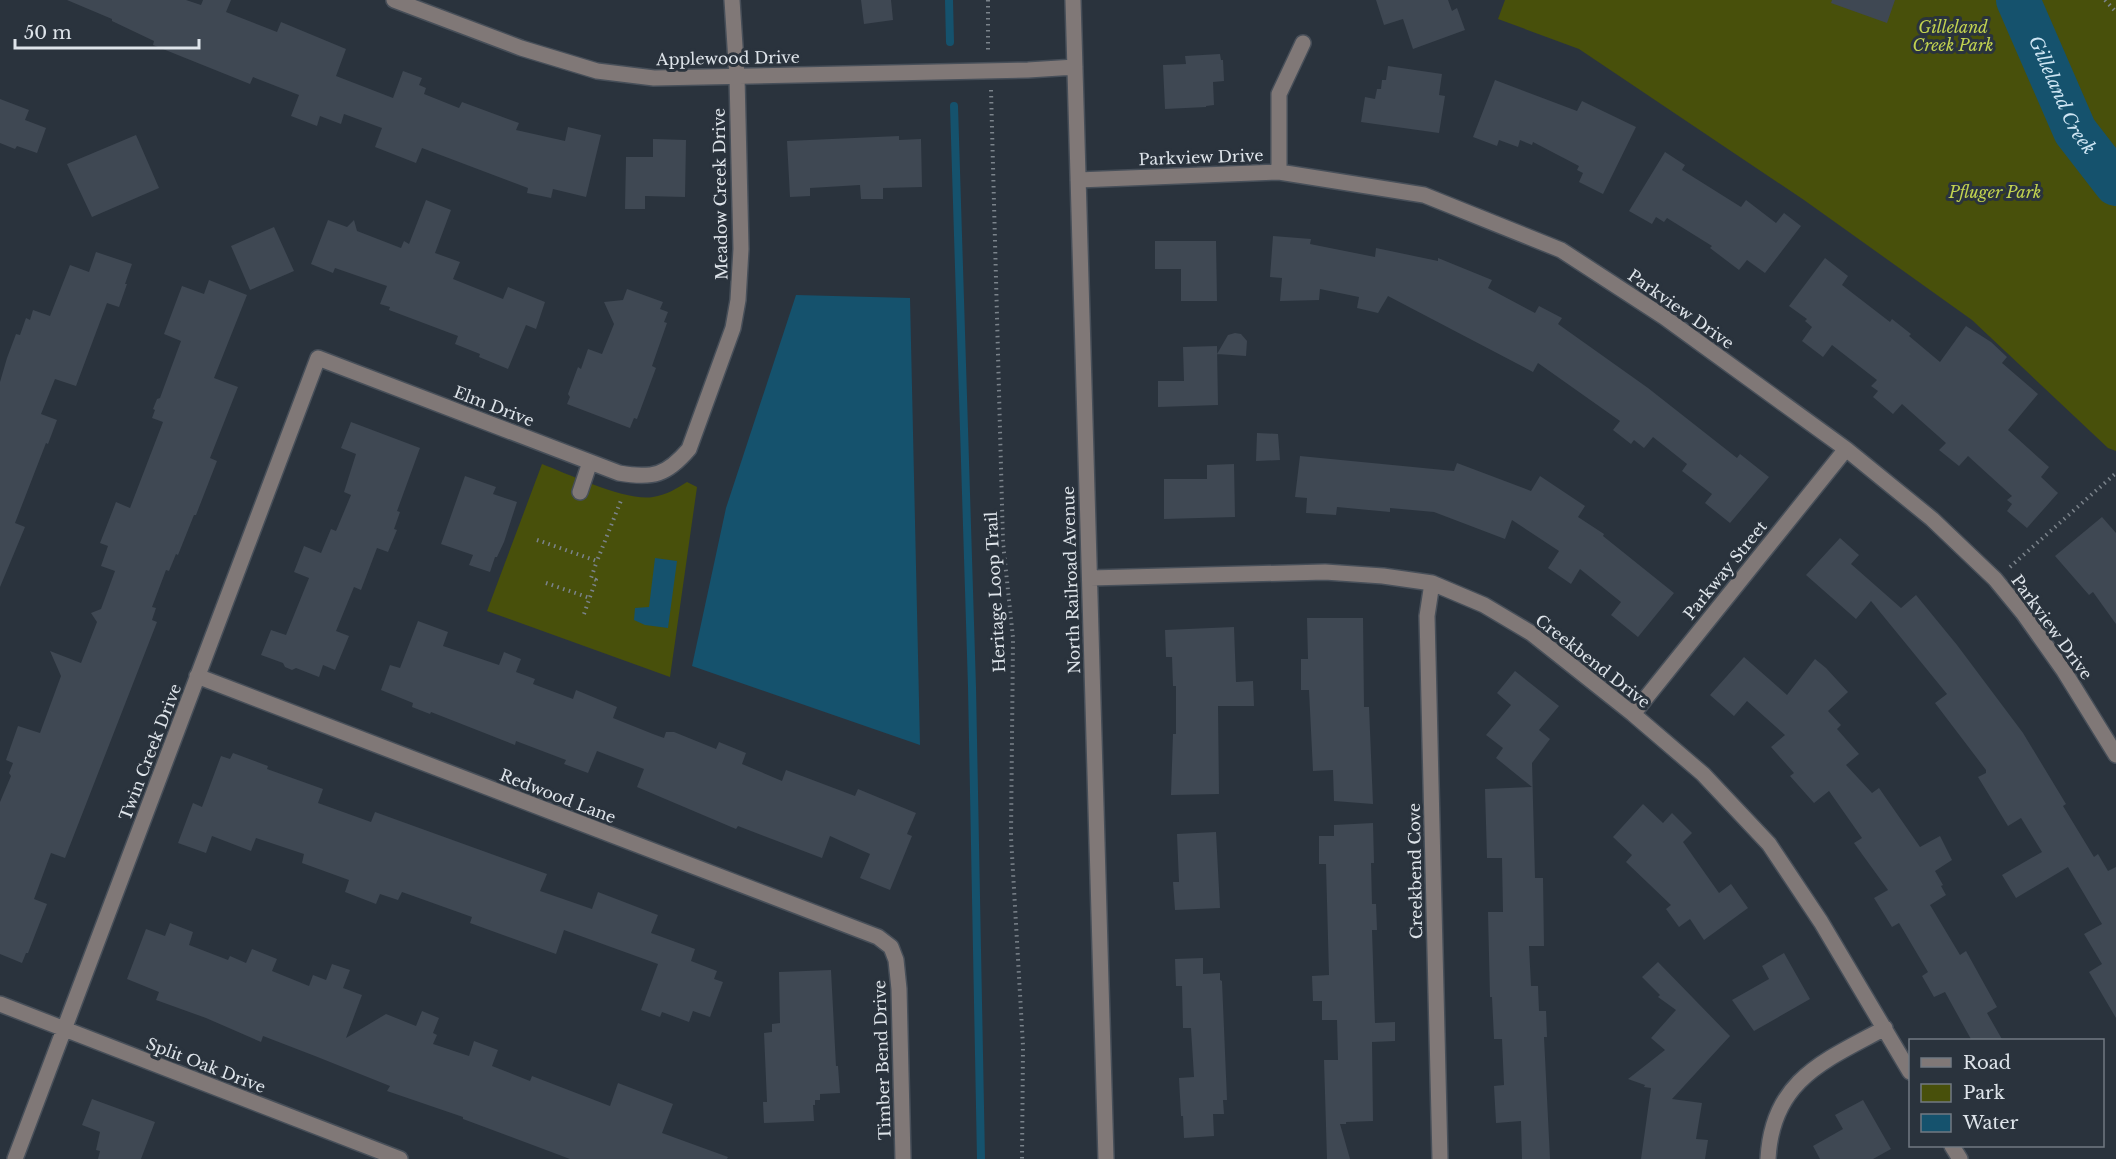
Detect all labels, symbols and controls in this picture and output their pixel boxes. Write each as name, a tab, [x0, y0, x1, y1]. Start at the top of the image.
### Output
scale bar	[15, 12, 200, 50]
park label: Gilleland Creek Park	[1913, 17, 1993, 55]
text: 50 m	[24, 22, 72, 44]
water label: Gilleland Creek	[2024, 33, 2100, 159]
street label: Applewood Drive	[655, 47, 800, 69]
street label: Meadow Creek Drive	[708, 108, 732, 280]
street label: Parkview Drive	[1138, 145, 1264, 169]
park label: Pfluger Park	[1948, 182, 2041, 202]
street label: Parkview Drive	[1624, 265, 1738, 353]
street label: Elm Drive	[451, 382, 537, 430]
street label: North Railroad Avenue	[1058, 486, 1084, 674]
street label: Heritage Loop Trail	[981, 511, 1009, 673]
street label: Parkway Street	[1679, 516, 1771, 624]
street label: Parkview Drive	[2007, 571, 2097, 683]
street label: Creekbend Drive	[1532, 610, 1654, 712]
street label: Twin Creek Drive	[115, 681, 185, 823]
street label: Redwood Lane	[497, 765, 619, 827]
street label: Creekbend Cove	[1404, 803, 1426, 939]
street label: Timber Bend Drive	[869, 980, 895, 1140]
street label: Split Oak Drive	[143, 1033, 269, 1097]
legend	[1909, 1039, 2104, 1147]
text: Road	[1963, 1052, 2011, 1074]
text: Park	[1963, 1082, 2005, 1104]
text: Water	[1962, 1112, 2019, 1134]

